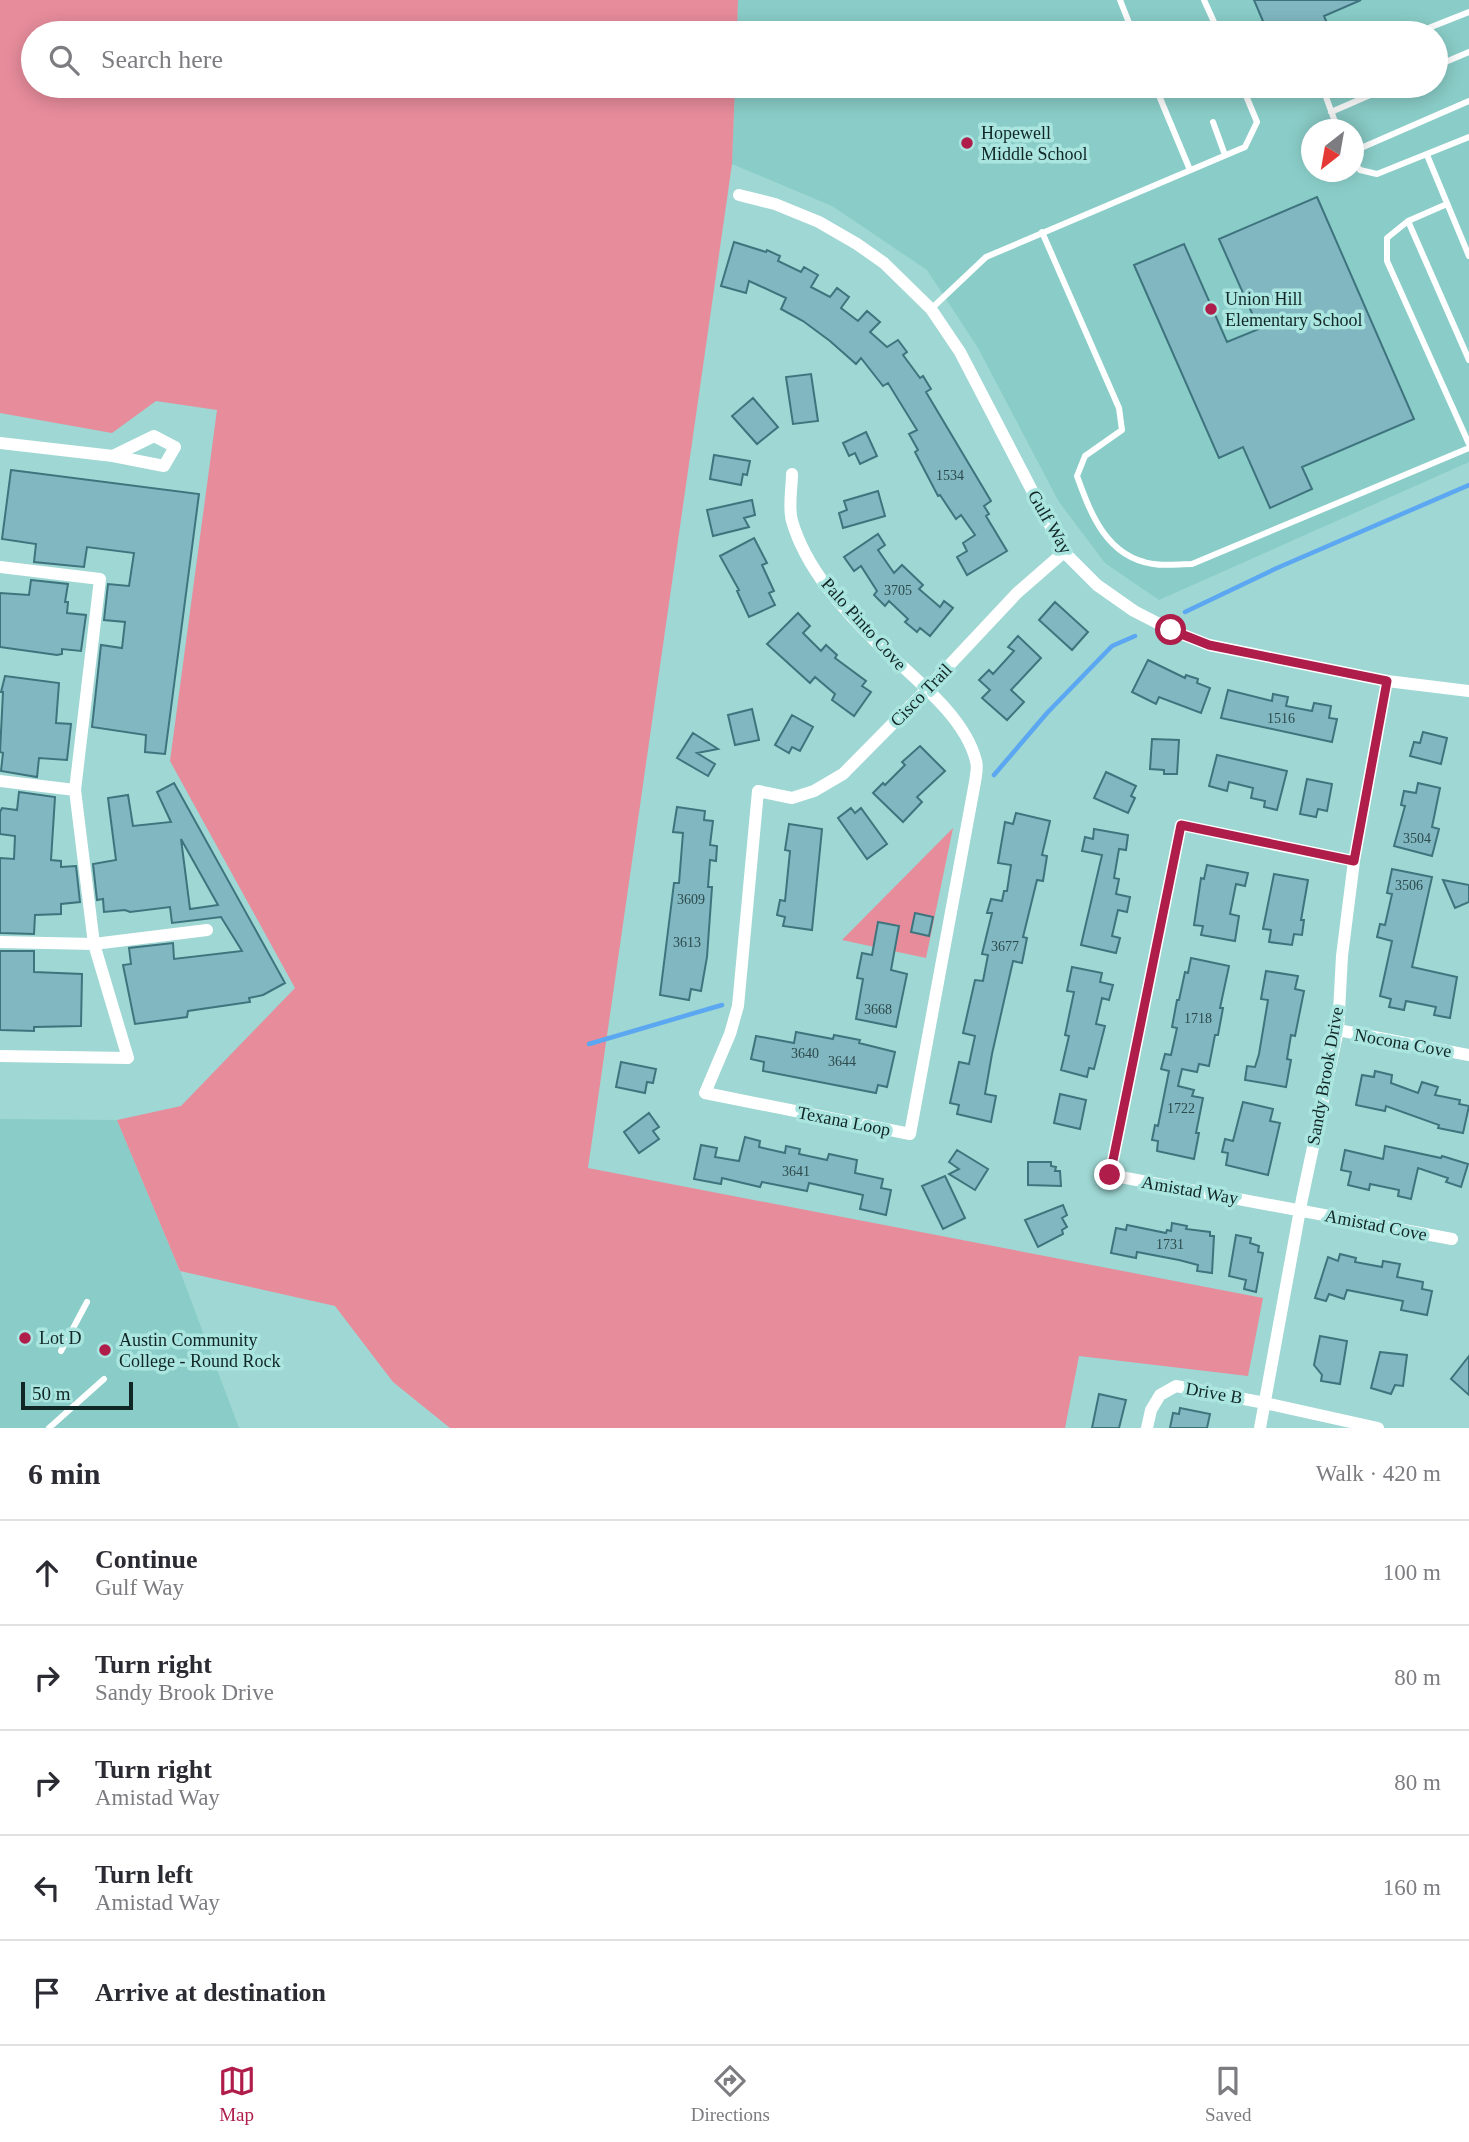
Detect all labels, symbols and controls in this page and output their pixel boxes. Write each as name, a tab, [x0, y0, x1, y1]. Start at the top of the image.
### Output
search box	[21, 21, 1448, 98]
icon: search	[45, 41, 83, 79]
text: Search here	[101, 45, 223, 74]
north arrow	[1301, 119, 1364, 182]
place label: Hopewell Middle School	[981, 123, 1088, 164]
marker: Hopewell Middle School	[959, 135, 975, 151]
place label: Union Hill Elementary School	[1225, 289, 1362, 330]
marker: Union Hill Elementary School	[1203, 301, 1219, 317]
house number: 1534	[936, 468, 964, 483]
street label: Gulf Way	[1024, 487, 1076, 557]
street label: Palo Pinto Cove	[817, 574, 911, 674]
house number: 3705	[884, 583, 912, 598]
route start	[1155, 614, 1186, 645]
street label: Cisco Trail	[886, 659, 956, 731]
house number: 1516	[1267, 711, 1295, 726]
house number: 3504	[1403, 831, 1431, 846]
house number: 3506	[1395, 878, 1423, 893]
house number: 3609	[677, 892, 705, 907]
house number: 3613	[673, 935, 701, 950]
house number: 3677	[991, 939, 1019, 954]
house number: 3668	[864, 1002, 892, 1017]
street label: Sandy Brook Drive	[1303, 1005, 1347, 1147]
house number: 1718	[1184, 1011, 1212, 1026]
street label: Nocona Cove	[1353, 1025, 1453, 1061]
house number: 3640	[791, 1046, 819, 1061]
house number: 3644	[828, 1054, 856, 1069]
house number: 1722	[1167, 1101, 1195, 1116]
street label: Texana Loop	[796, 1102, 892, 1140]
route end	[1094, 1159, 1125, 1190]
house number: 3641	[782, 1164, 810, 1179]
street label: Amistad Way	[1140, 1172, 1240, 1208]
street label: Amistad Cove	[1323, 1205, 1429, 1245]
house number: 1731	[1156, 1237, 1184, 1252]
place label: Lot D	[39, 1328, 82, 1348]
marker: Lot D	[17, 1330, 33, 1346]
place label: Austin Community College - Round Rock	[119, 1330, 280, 1371]
marker: Austin Community College - Round Rock	[97, 1342, 113, 1358]
street label: Drive B	[1184, 1378, 1244, 1408]
scale bar	[21, 1379, 133, 1411]
text: 50 m	[32, 1383, 71, 1404]
text: 6 min	[28, 1457, 101, 1490]
text: Walk · 420 m	[1316, 1461, 1441, 1486]
text: Continue	[95, 1545, 198, 1574]
icon: ahead	[28, 1554, 66, 1592]
text: 100 m	[1383, 1560, 1441, 1585]
text: Gulf Way	[95, 1575, 184, 1600]
text: Turn right	[95, 1650, 212, 1679]
icon: right	[28, 1659, 66, 1697]
text: 80 m	[1394, 1665, 1441, 1690]
text: Sandy Brook Drive	[95, 1680, 274, 1705]
text: Turn right	[95, 1755, 212, 1784]
icon: right	[28, 1764, 66, 1802]
text: 80 m	[1394, 1770, 1441, 1795]
text: Amistad Way	[95, 1785, 220, 1810]
text: Turn left	[95, 1860, 193, 1889]
icon: left	[28, 1869, 66, 1907]
text: 160 m	[1383, 1875, 1441, 1900]
text: Amistad Way	[95, 1890, 220, 1915]
icon: arrive	[28, 1974, 66, 2012]
text: Arrive at destination	[95, 1978, 326, 2007]
tab: Map	[218, 2062, 256, 2126]
tab: Directions	[691, 2062, 770, 2126]
tab: Saved	[1205, 2062, 1251, 2126]

